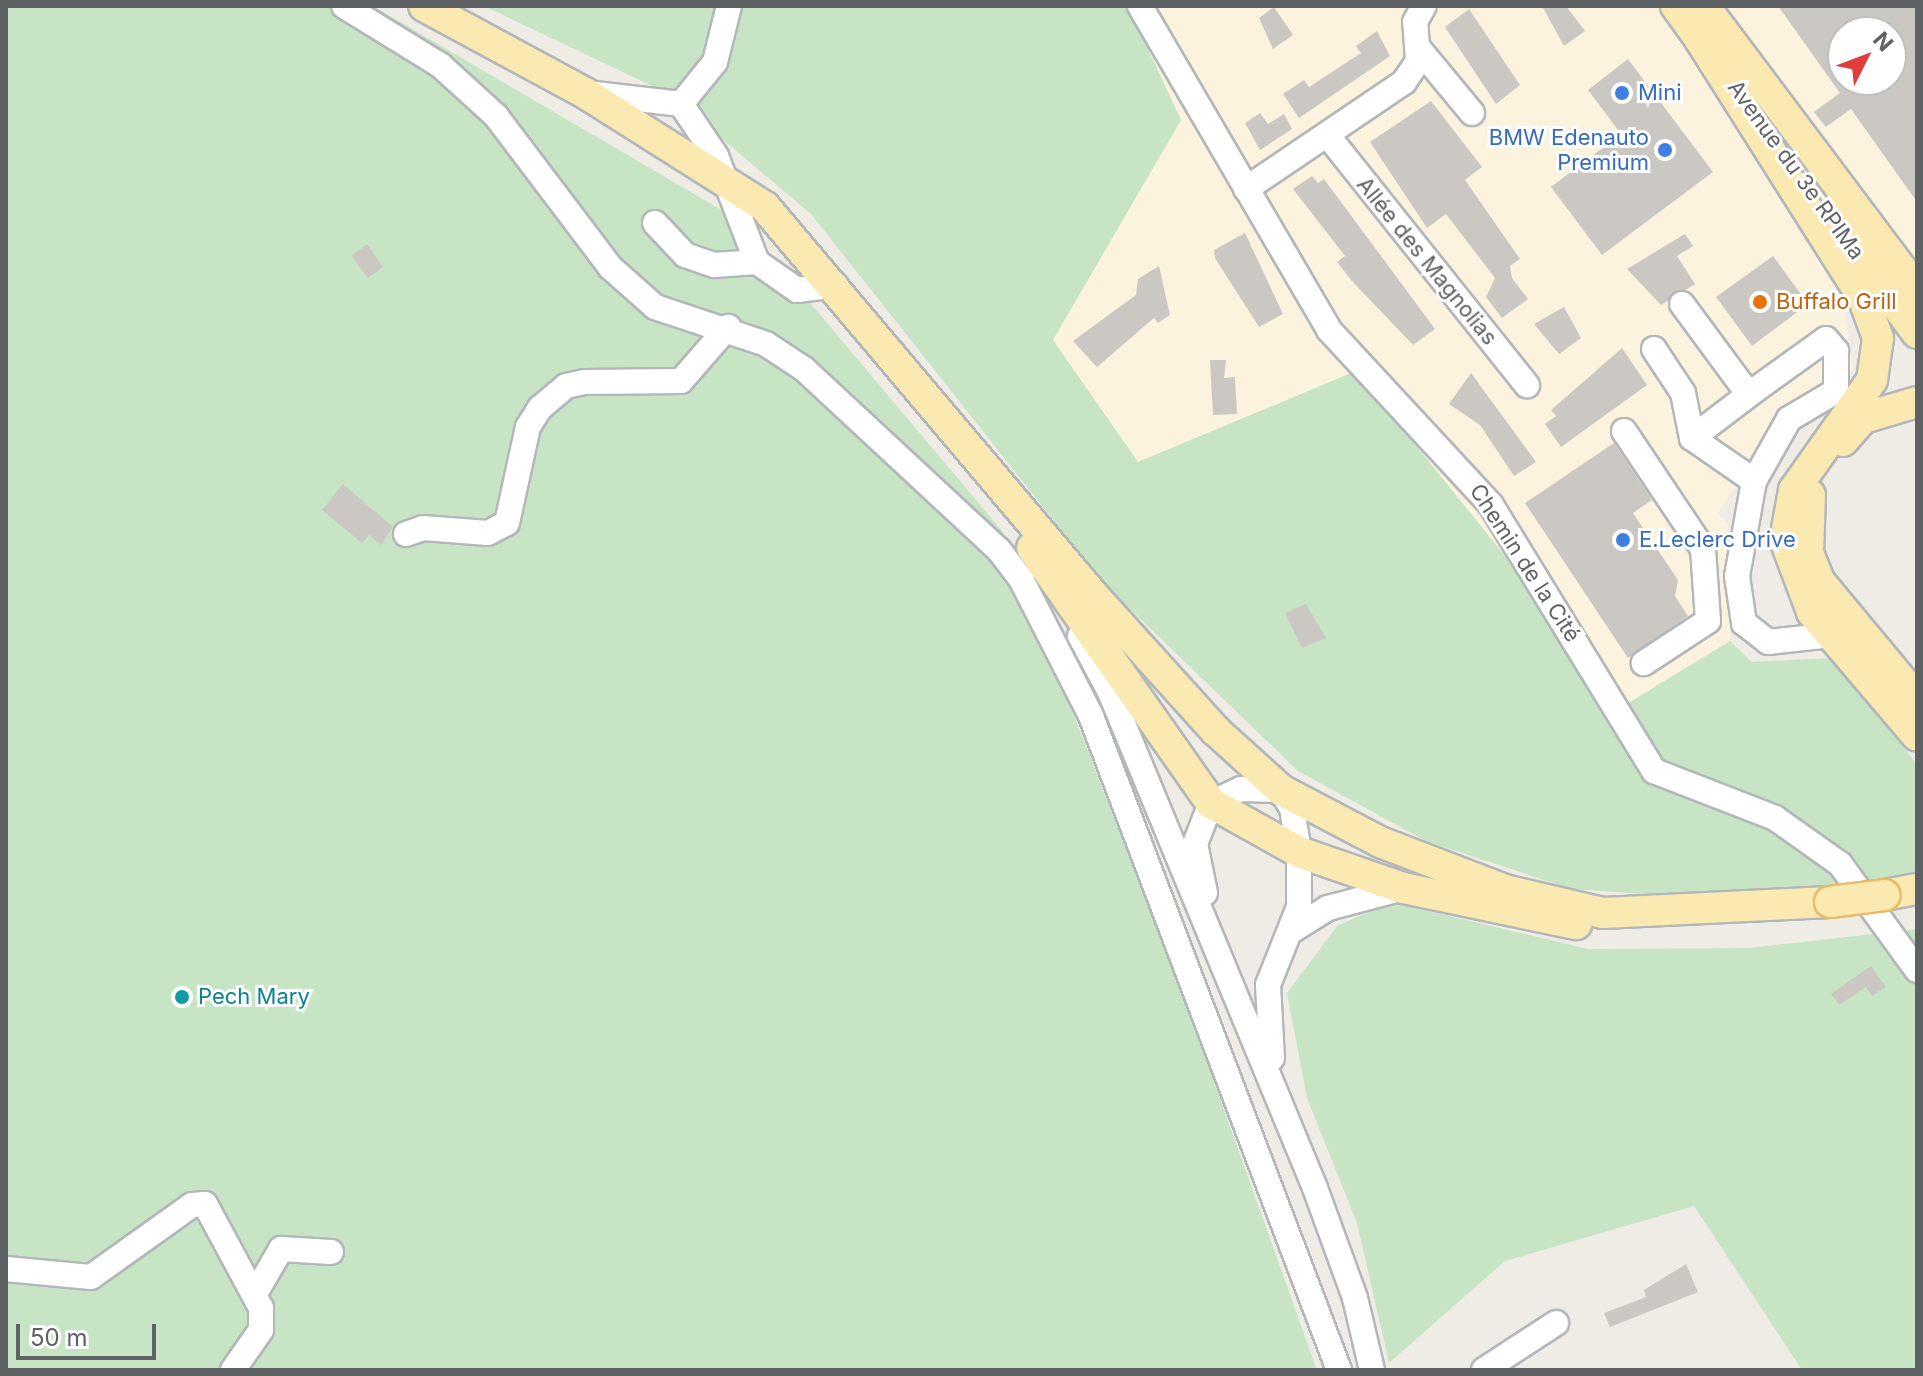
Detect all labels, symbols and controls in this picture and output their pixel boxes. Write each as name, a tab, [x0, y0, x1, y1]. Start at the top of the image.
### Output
north arrow	[1827, 16, 1907, 96]
text: N	[1868, 26, 1899, 56]
street label: Avenue du 3e RPIMa	[1722, 75, 1870, 265]
place label: Mini	[1638, 80, 1682, 106]
marker: Mini	[1613, 84, 1631, 102]
place label: BMW Edenauto Premium	[1489, 124, 1649, 176]
marker: BMW Edenauto Premium	[1656, 141, 1674, 159]
street label: Allée des Magnolias	[1351, 172, 1503, 350]
place label: Buffalo Grill	[1776, 289, 1897, 315]
marker: Buffalo Grill	[1751, 293, 1769, 311]
street label: Chemin de la Cité	[1464, 479, 1586, 647]
place label: E.Leclerc Drive	[1639, 527, 1796, 553]
marker: E.Leclerc Drive	[1614, 531, 1632, 549]
place label: Pech Mary	[198, 984, 310, 1010]
marker: Pech Mary	[173, 988, 191, 1006]
scale bar	[20, 1308, 160, 1358]
text: 50 m	[30, 1323, 88, 1352]

